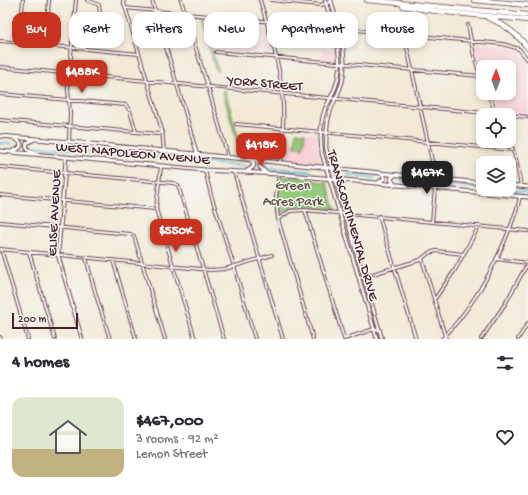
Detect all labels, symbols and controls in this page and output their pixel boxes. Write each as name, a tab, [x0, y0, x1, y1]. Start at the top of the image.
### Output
chip: Buy	[12, 12, 61, 48]
chip: Rent	[69, 12, 124, 48]
chip: Filters	[132, 12, 196, 48]
chip: New	[204, 12, 259, 48]
chip: Apartment	[267, 12, 358, 48]
chip: House	[366, 12, 428, 48]
pin: $488K	[54, 60, 110, 94]
north arrow	[476, 60, 516, 100]
map controls	[476, 60, 516, 196]
text: $488K	[65, 65, 99, 80]
street label: YORK STREET	[225, 73, 304, 96]
button: locate	[476, 108, 516, 148]
pin: $418K	[233, 133, 289, 167]
text: $418K	[245, 138, 277, 153]
street label: WEST NAPOLEON AVENUE	[55, 139, 212, 170]
street label: TRANSCONTINENTAL DRIVE	[322, 147, 382, 304]
button: layers	[476, 156, 516, 196]
pin: $467K	[399, 161, 455, 195]
text: $467K	[411, 166, 443, 181]
street label: ELISE AVENUE	[45, 168, 66, 257]
park label: Green Acres Park	[263, 178, 325, 211]
pin: $550K	[148, 219, 204, 253]
text: $550K	[159, 224, 193, 239]
scale bar	[12, 311, 78, 330]
text: 200 m	[18, 314, 46, 326]
icon: filters	[494, 352, 516, 374]
text: 4 homes	[12, 353, 69, 373]
text: $467,000	[136, 412, 203, 432]
icon: home	[44, 413, 92, 461]
icon: heart	[494, 426, 516, 448]
text: 3 rooms · 92 m²	[136, 432, 219, 447]
text: Lemon Street	[136, 447, 207, 462]

